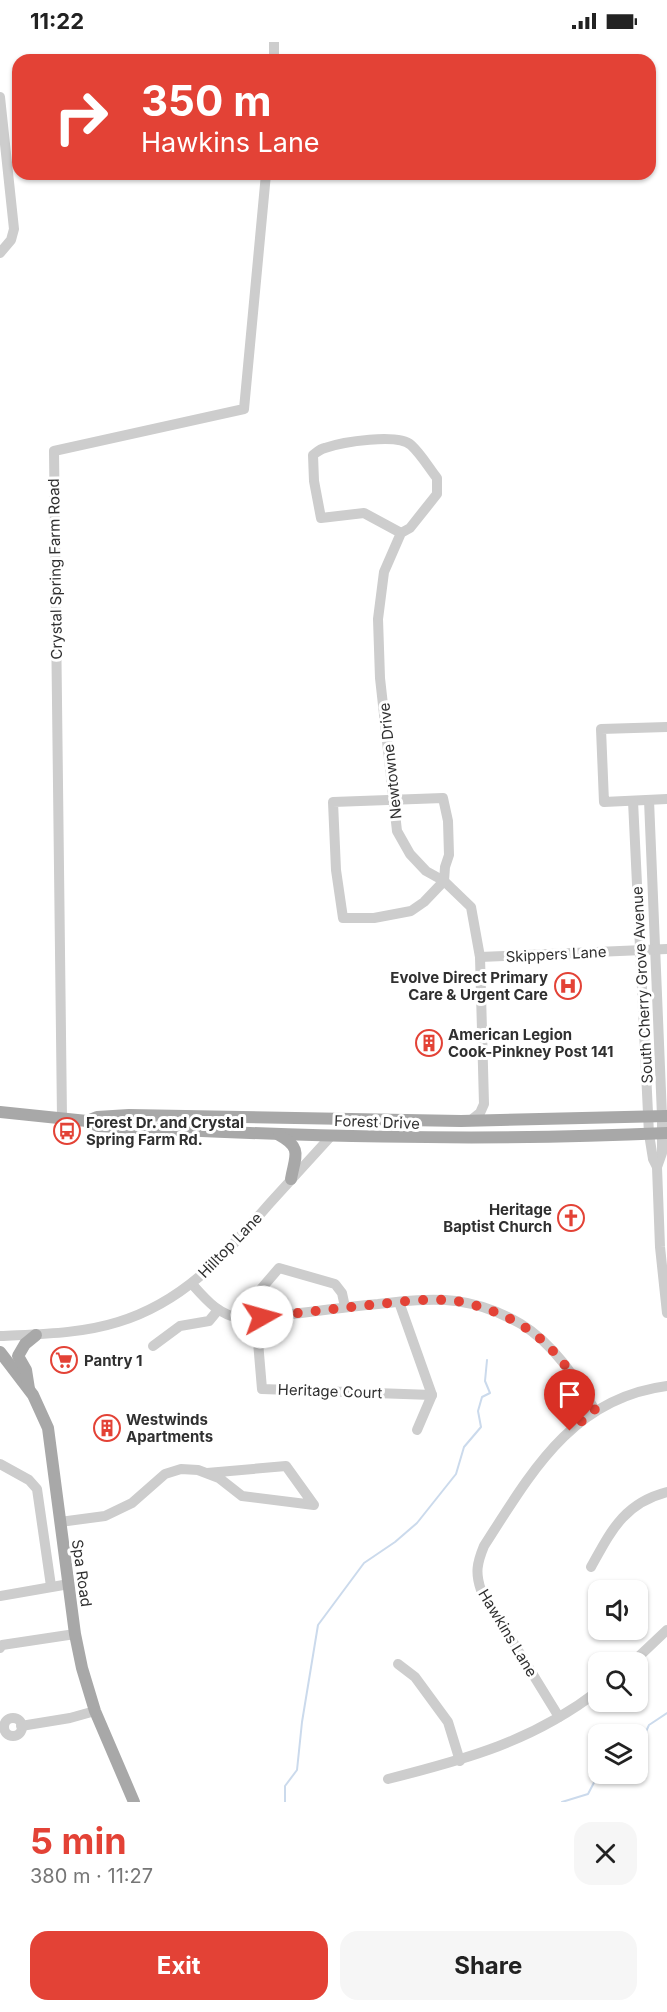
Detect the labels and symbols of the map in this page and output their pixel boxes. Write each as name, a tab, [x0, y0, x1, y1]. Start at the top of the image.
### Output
street label: Crystal Spring Farm Road	[44, 478, 66, 660]
street label: Newtowne Drive	[374, 702, 406, 820]
street label: South Cherry Grove Avenue	[627, 886, 657, 1084]
street label: Skippers Lane	[505, 942, 607, 966]
place label: Evolve Direct Primary Care & Urgent Care	[390, 968, 548, 1004]
hospital icon: Evolve Direct Primary Care & Urgent Care	[553, 971, 583, 1001]
place label: American Legion Cook-Pinkney Post 141	[448, 1025, 614, 1061]
building icon: American Legion Cook-Pinkney Post 141	[414, 1028, 444, 1058]
street label: Forest Drive	[334, 1111, 420, 1133]
place label: Forest Dr. and Crystal Spring Farm Rd.	[86, 1113, 244, 1149]
bus stop icon: Forest Dr. and Crystal Spring Farm Rd.	[52, 1116, 82, 1146]
place label: Heritage Baptist Church	[443, 1200, 552, 1236]
church icon: Heritage Baptist Church	[556, 1203, 586, 1233]
street label: Hilltop Lane	[194, 1208, 266, 1282]
position arrow	[230, 1285, 294, 1349]
supermarket icon: Pantry 1	[49, 1345, 79, 1375]
place label: Pantry 1	[84, 1351, 142, 1370]
pin	[544, 1369, 595, 1431]
street label: Heritage Court	[277, 1380, 383, 1402]
place label: Westwinds Apartments	[126, 1410, 213, 1446]
building icon: Westwinds Apartments	[92, 1413, 122, 1443]
street label: Spa Road	[68, 1538, 96, 1608]
street label: Hawkins Lane	[474, 1586, 542, 1680]

